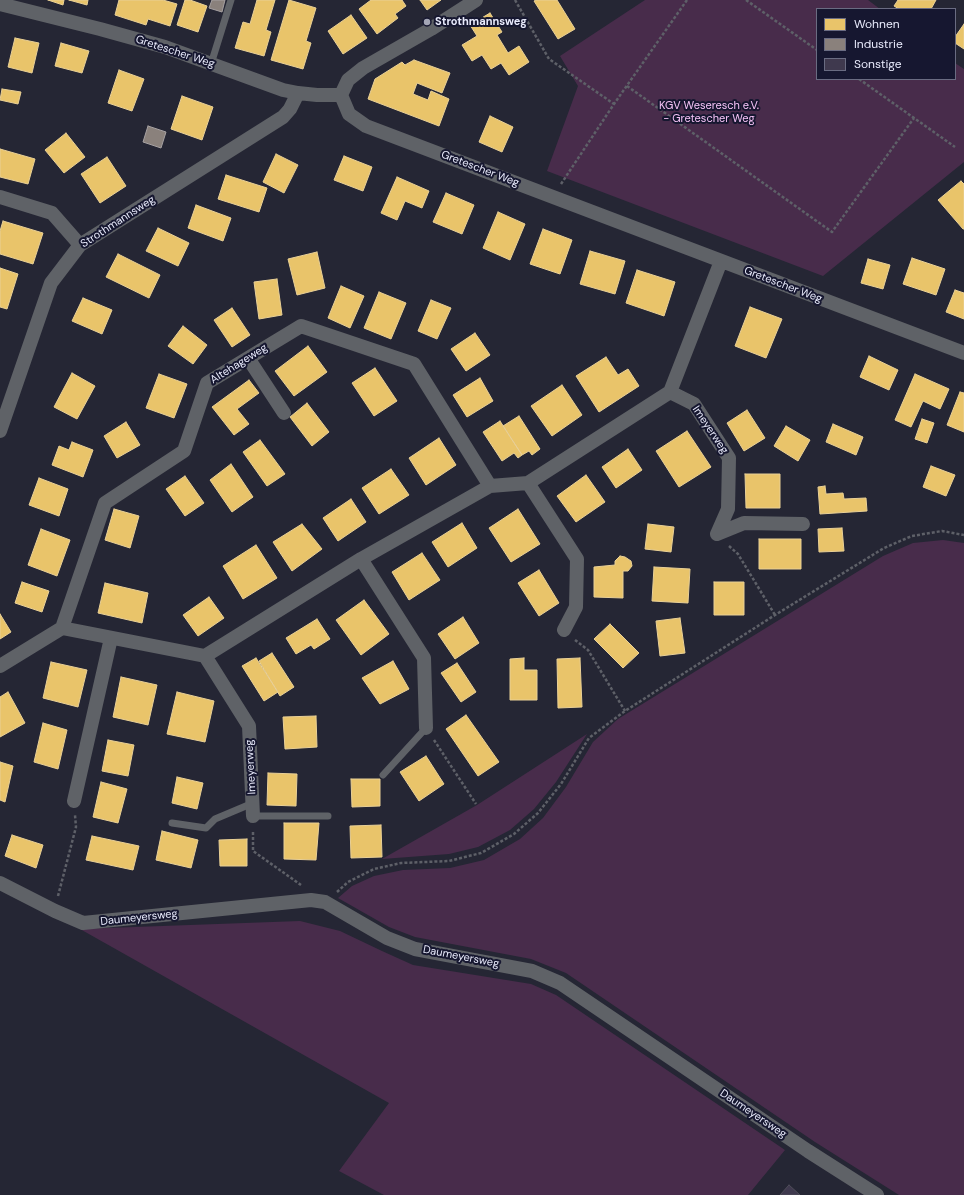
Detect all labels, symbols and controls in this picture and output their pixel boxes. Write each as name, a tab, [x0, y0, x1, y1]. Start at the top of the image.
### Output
legend	[816, 8, 956, 80]
place label: Strothmannsweg	[435, 15, 527, 29]
text: Wohnen	[854, 16, 900, 32]
marker: Strothmannsweg	[422, 17, 432, 27]
street label: Gretescher Weg	[134, 33, 216, 71]
text: Industrie	[854, 36, 903, 52]
text: Sonstige	[854, 56, 902, 72]
park label: KGV Weseresch e.V. - Gretescher Weg	[659, 99, 759, 125]
street label: Gretescher Weg	[439, 148, 521, 190]
street label: Strothmannsweg	[78, 193, 158, 251]
street label: Gretescher Weg	[742, 264, 824, 306]
street label: Altehageweg	[208, 341, 270, 387]
street label: Imeyerweg	[689, 404, 731, 456]
street label: Imeyerweg	[243, 739, 259, 795]
street label: Daumeyersweg	[100, 907, 178, 929]
street label: Daumeyersweg	[422, 943, 500, 971]
street label: Daumeyersweg	[717, 1087, 789, 1141]

